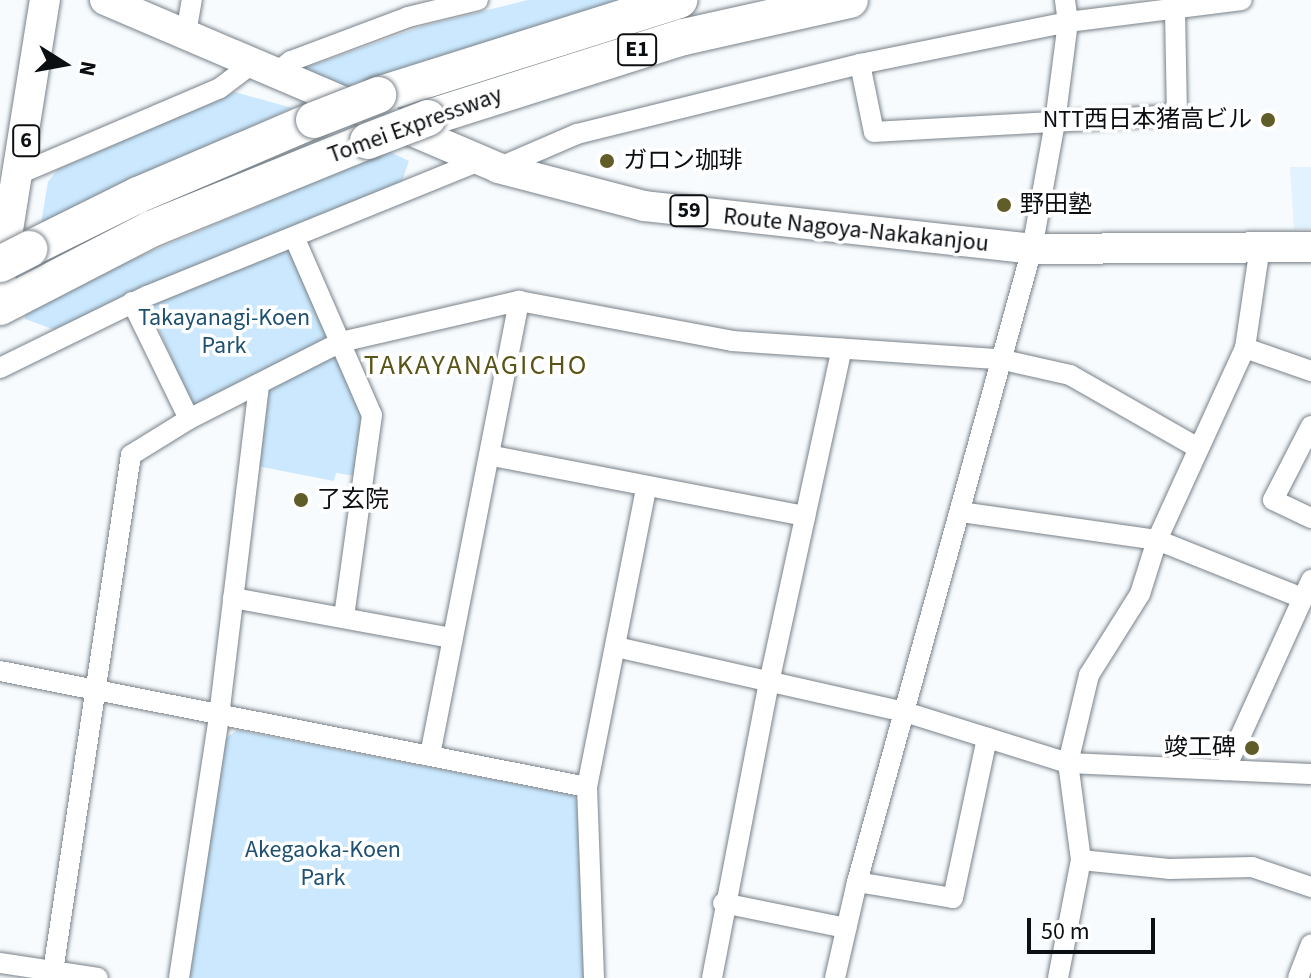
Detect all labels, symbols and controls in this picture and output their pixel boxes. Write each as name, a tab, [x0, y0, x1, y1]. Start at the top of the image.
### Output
north arrow	[24, 24, 104, 104]
road number: E1	[617, 32, 657, 68]
text: N	[70, 58, 105, 79]
street label: Tomei Expressway	[324, 80, 506, 170]
place label: NTT西日本猪高ビル	[1043, 106, 1252, 134]
marker: NTT西日本猪高ビル	[1259, 111, 1277, 129]
road number: 6	[12, 123, 40, 159]
place label: ガロン珈琲	[623, 147, 743, 175]
marker: ガロン珈琲	[598, 152, 616, 170]
place label: 野田塾	[1020, 191, 1092, 219]
road number: 59	[669, 193, 709, 229]
marker: 野田塾	[995, 196, 1013, 214]
street label: Route Nagoya-Nakakanjou	[722, 202, 990, 258]
park label: Takayanagi-Koen Park	[138, 304, 310, 360]
district label: TAKAYANAGICHO	[364, 348, 588, 382]
place label: 了玄院	[317, 486, 389, 514]
marker: 了玄院	[292, 491, 310, 509]
place label: 竣工碑	[1164, 734, 1236, 762]
marker: 竣工碑	[1243, 739, 1261, 757]
park label: Akegaoka-Koen Park	[245, 836, 401, 892]
scale bar	[1031, 902, 1159, 952]
text: 50 m	[1041, 914, 1090, 949]

